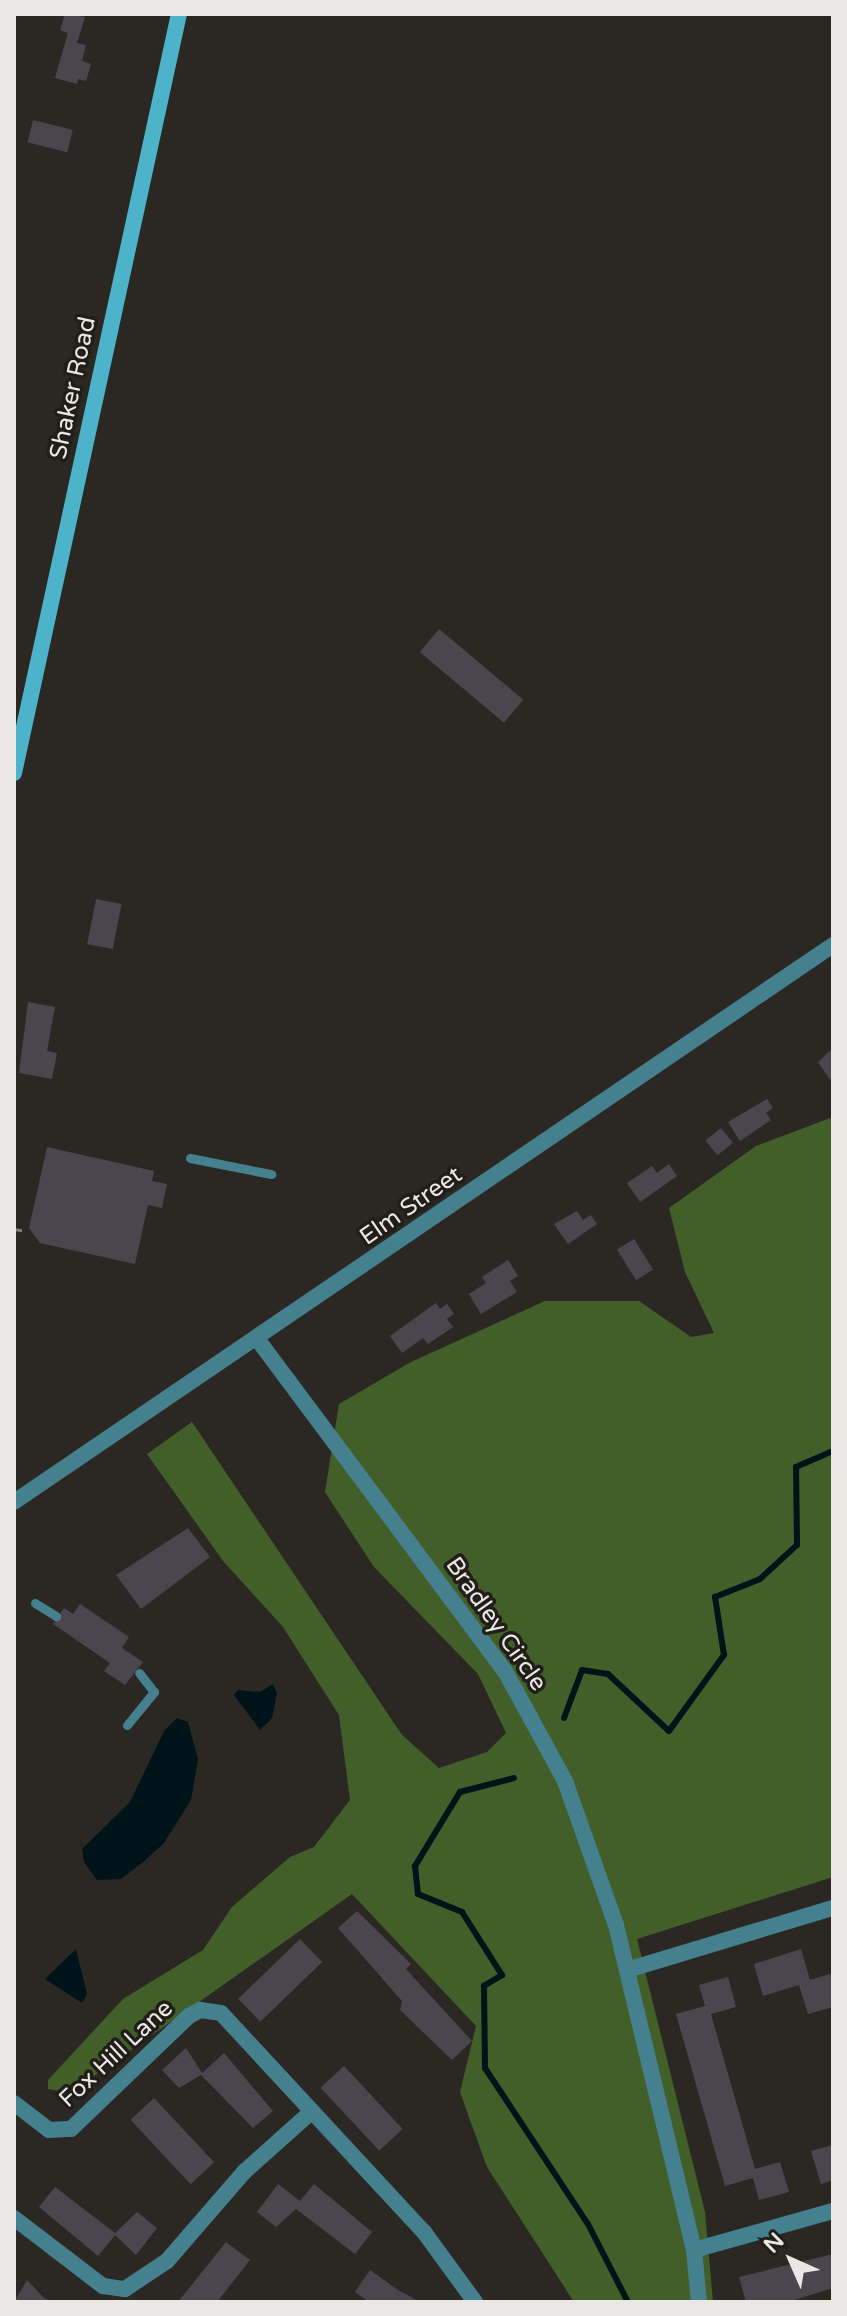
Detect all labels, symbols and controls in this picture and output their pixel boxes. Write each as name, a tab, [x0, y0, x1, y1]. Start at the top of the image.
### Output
street label: Shaker Road	[44, 314, 102, 462]
street label: Elm Street	[354, 1160, 468, 1252]
street label: Bradley Circle	[439, 1552, 553, 1696]
street label: Fox Hill Lane	[53, 1994, 179, 2114]
north arrow	[751, 2220, 831, 2300]
text: N	[759, 2228, 789, 2258]

